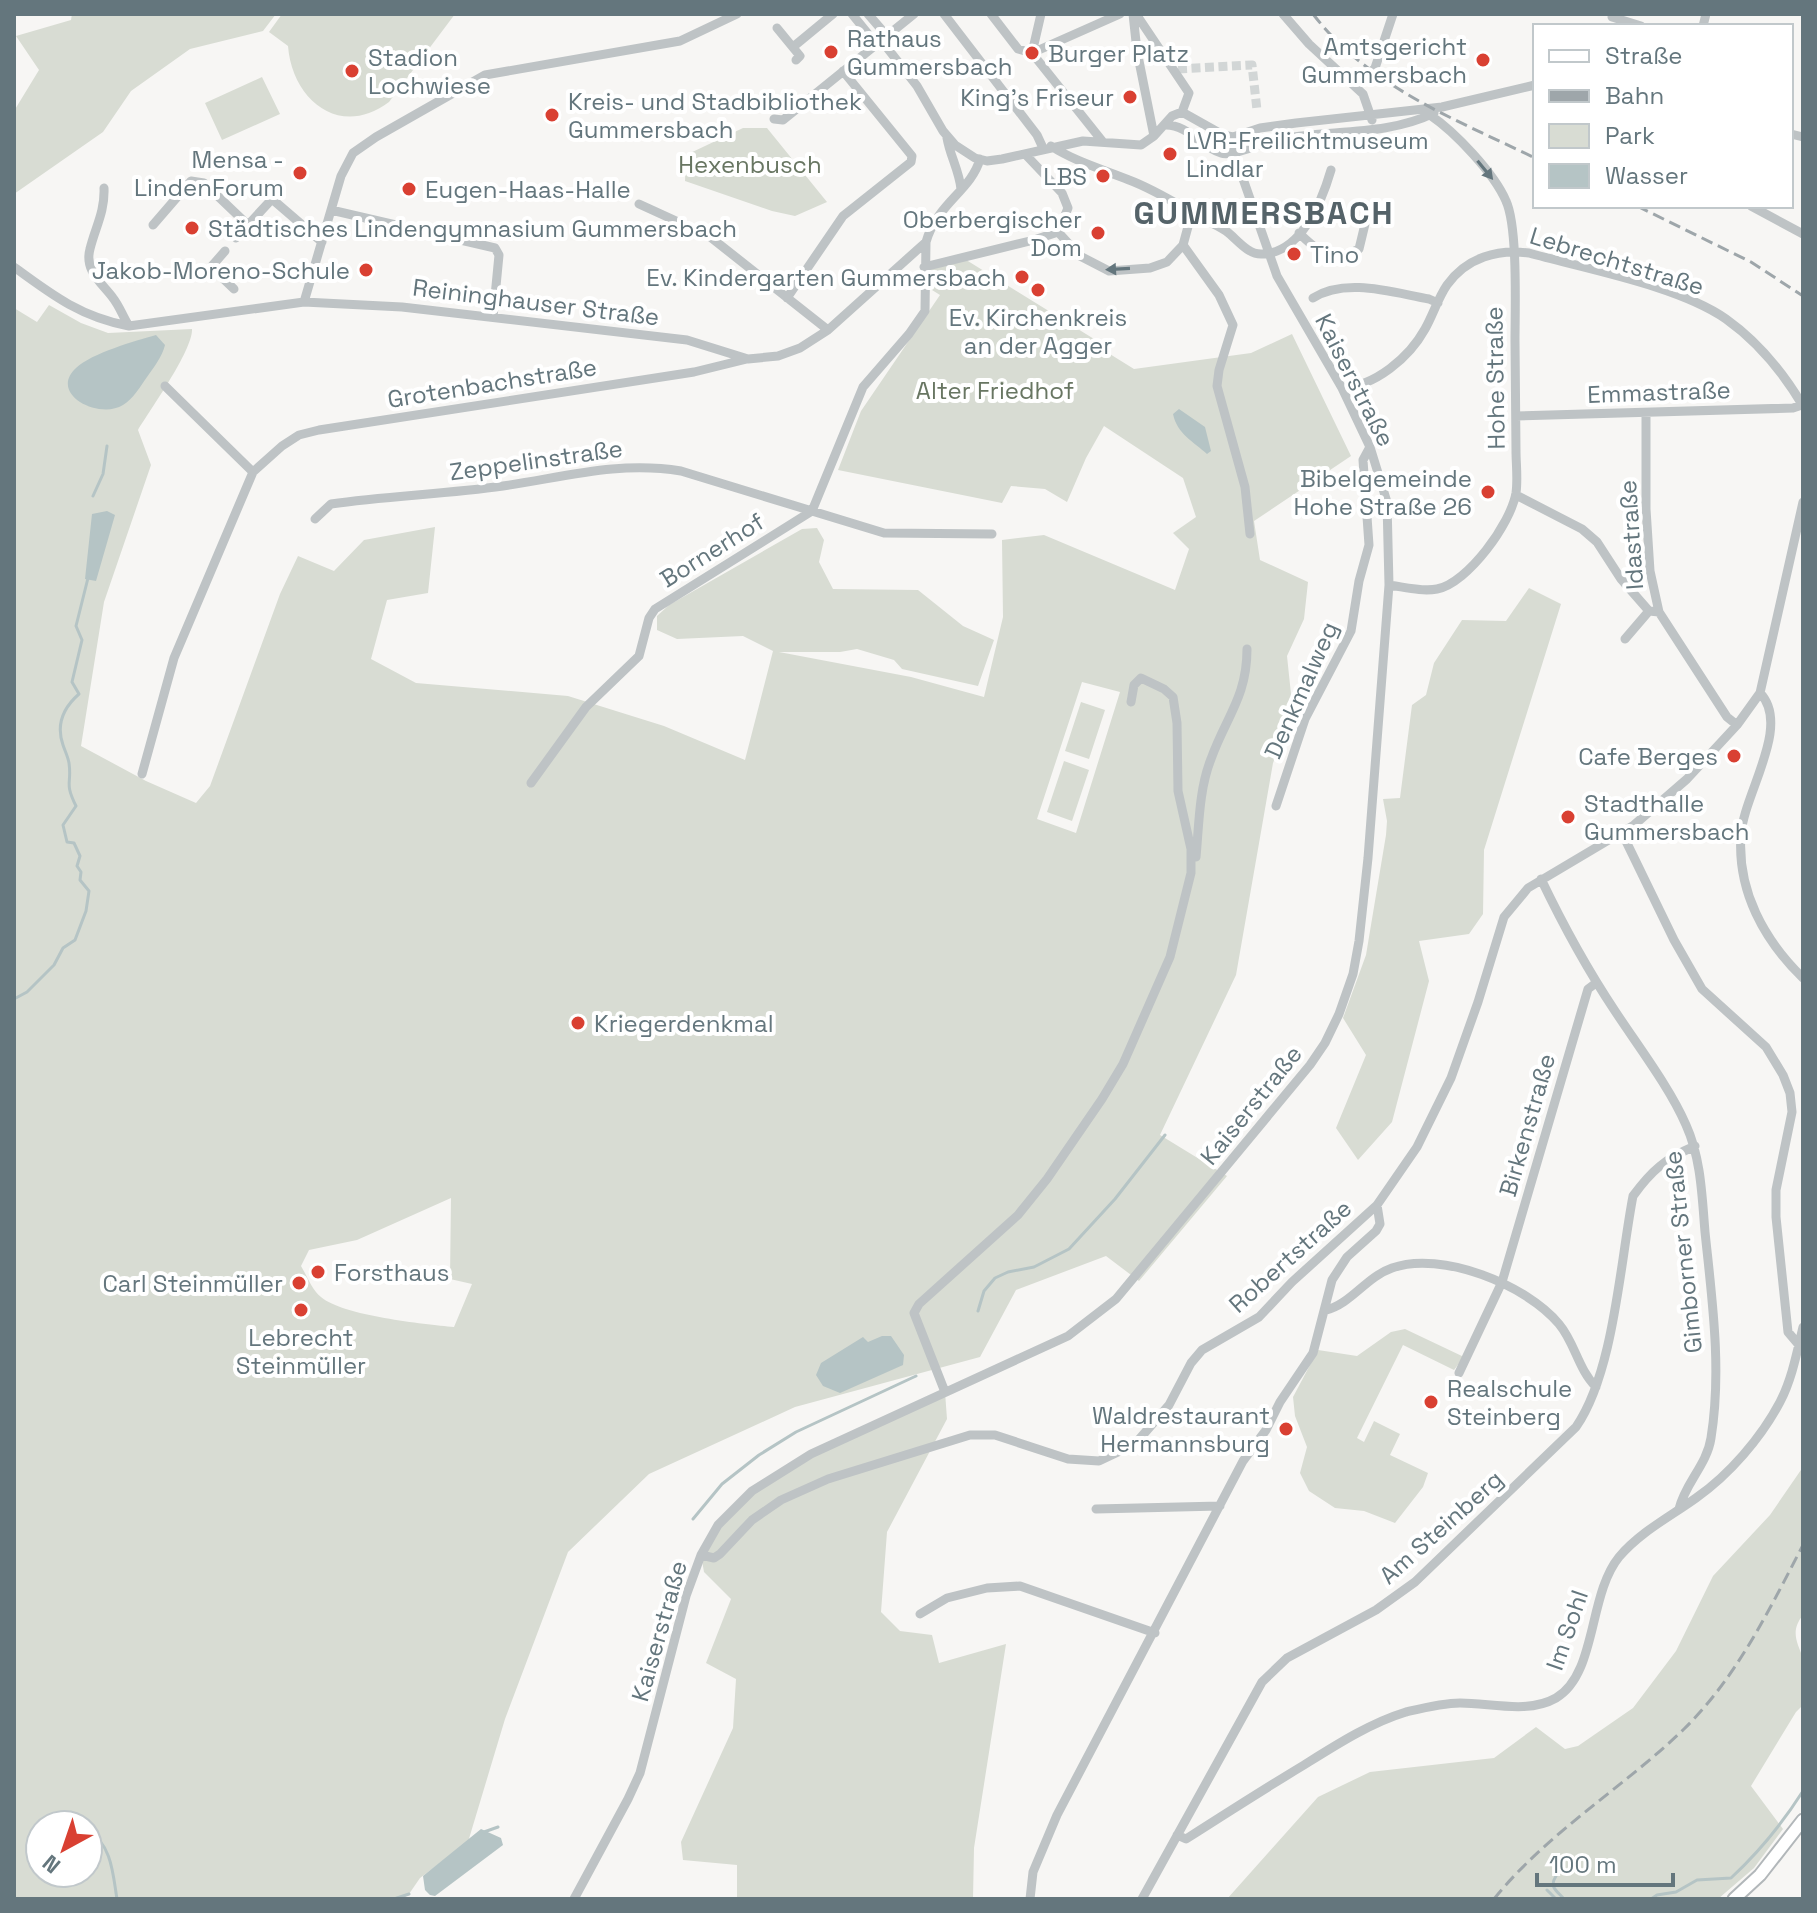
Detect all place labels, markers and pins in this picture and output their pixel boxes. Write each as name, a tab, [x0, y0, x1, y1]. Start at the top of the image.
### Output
place label: Rathaus Gummersbach	[847, 23, 1012, 82]
place label: Amtsgericht Gummersbach	[1302, 31, 1467, 90]
place label: Burger Platz	[1048, 38, 1189, 69]
place label: Stadion Lochwiese	[368, 42, 491, 101]
marker: Rathaus Gummersbach	[822, 43, 840, 61]
marker: Burger Platz	[1023, 44, 1041, 62]
marker: Amtsgericht Gummersbach	[1474, 51, 1492, 69]
marker: Stadion Lochwiese	[343, 62, 361, 80]
place label: King's Friseur	[960, 82, 1114, 113]
place label: Kreis- und Stadbibliothek Gummersbach	[568, 86, 862, 145]
marker: King's Friseur	[1121, 88, 1139, 106]
marker: Kreis- und Stadbibliothek Gummersbach	[543, 106, 561, 124]
place label: LVR-Freilichtmuseum Lindlar	[1186, 125, 1429, 184]
place label: Mensa - LindenForum	[134, 144, 284, 203]
marker: LVR-Freilichtmuseum Lindlar	[1161, 145, 1179, 163]
place label: LBS	[1043, 161, 1087, 192]
marker: Mensa - LindenForum	[291, 164, 309, 182]
marker: LBS	[1094, 167, 1112, 185]
place label: Eugen-Haas-Halle	[425, 174, 631, 205]
marker: Eugen-Haas-Halle	[400, 180, 418, 198]
place label: Oberbergischer Dom	[903, 204, 1082, 263]
place label: Städtisches Lindengymnasium Gummersbach	[208, 213, 737, 244]
marker: Städtisches Lindengymnasium Gummersbach	[183, 219, 201, 237]
marker: Oberbergischer Dom	[1089, 224, 1107, 242]
place label: Tino	[1310, 239, 1359, 270]
marker: Tino	[1285, 245, 1303, 263]
place label: Jakob-Moreno-Schule	[92, 255, 350, 286]
marker: Jakob-Moreno-Schule	[357, 261, 375, 279]
place label: Ev. Kindergarten Gummersbach	[646, 262, 1006, 293]
marker: Ev. Kindergarten Gummersbach	[1013, 268, 1031, 286]
marker: Ev. Kirchenkreis an der Agger	[1029, 281, 1047, 299]
place label: Ev. Kirchenkreis an der Agger	[949, 302, 1127, 361]
place label: Bibelgemeinde Hohe Straße 26	[1294, 463, 1472, 522]
marker: Bibelgemeinde Hohe Straße 26	[1479, 483, 1497, 501]
place label: Cafe Berges	[1578, 741, 1718, 772]
marker: Cafe Berges	[1725, 747, 1743, 765]
place label: Stadthalle Gummersbach	[1584, 788, 1749, 847]
marker: Stadthalle Gummersbach	[1559, 808, 1577, 826]
place label: Kriegerdenkmal	[594, 1008, 774, 1039]
marker: Kriegerdenkmal	[569, 1014, 587, 1032]
place label: Forsthaus	[334, 1257, 449, 1288]
marker: Forsthaus	[309, 1263, 327, 1281]
place label: Carl Steinmüller	[102, 1268, 283, 1299]
marker: Carl Steinmüller	[290, 1274, 308, 1292]
marker: Lebrecht Steinmüller	[292, 1301, 310, 1319]
place label: Lebrecht Steinmüller	[236, 1322, 366, 1381]
place label: Realschule Steinberg	[1447, 1373, 1572, 1432]
marker: Realschule Steinberg	[1422, 1393, 1440, 1411]
place label: Waldrestaurant Hermannsburg	[1092, 1400, 1270, 1459]
marker: Waldrestaurant Hermannsburg	[1277, 1420, 1295, 1438]

